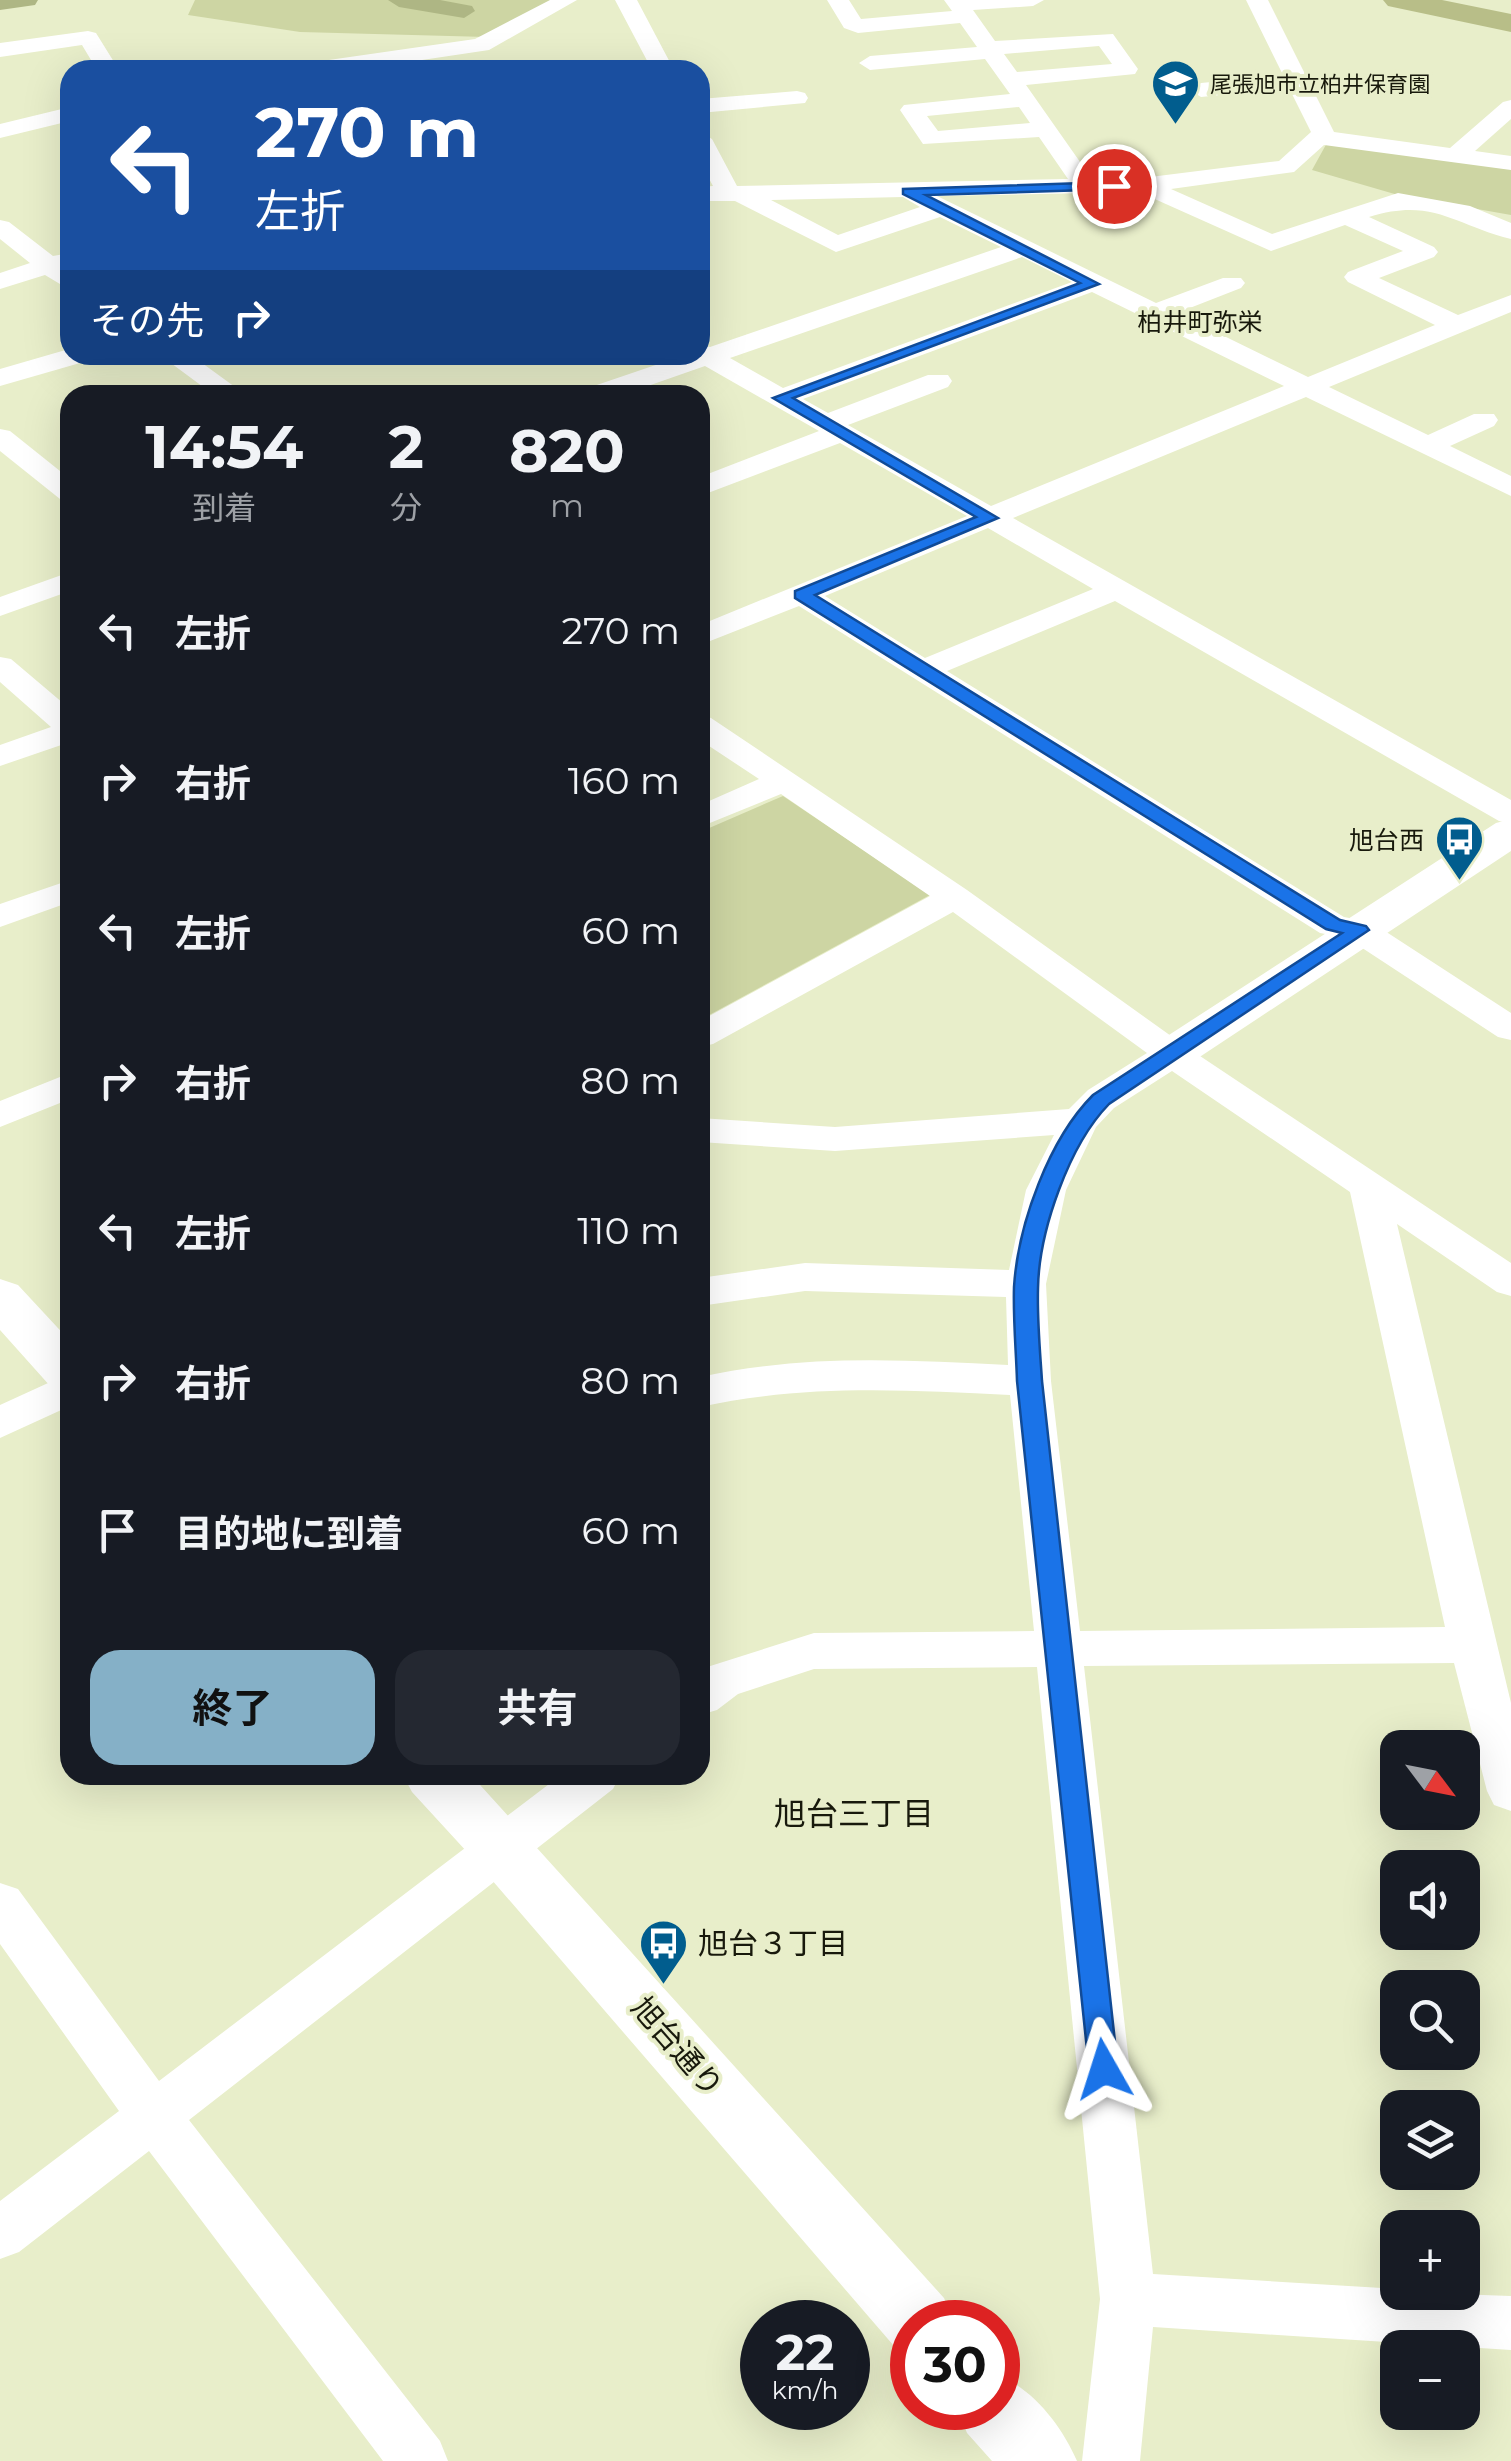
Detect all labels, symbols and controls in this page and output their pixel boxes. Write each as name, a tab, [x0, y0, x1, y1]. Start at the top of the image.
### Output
school or university icon: 尾張旭市立柏井保育園	[1149, 58, 1201, 126]
place label: 尾張旭市立柏井保育園	[1210, 71, 1430, 98]
text: 270 m	[255, 89, 479, 175]
icon: left	[90, 100, 220, 230]
pin	[1072, 144, 1157, 229]
icon: arrive	[1087, 159, 1142, 214]
text: 左折	[255, 183, 345, 238]
icon: right	[224, 290, 279, 345]
text: その先	[90, 297, 204, 344]
district label: 柏井町弥栄	[1137, 307, 1263, 337]
text: 14:54	[145, 410, 303, 483]
text: 2	[388, 410, 424, 483]
text: 820	[509, 414, 625, 487]
text: m	[550, 486, 584, 525]
text: 到着	[192, 488, 256, 527]
text: 分	[390, 488, 422, 527]
icon: left	[90, 603, 145, 658]
text: 270 m	[561, 607, 680, 654]
text: 左折	[175, 610, 251, 657]
icon: right	[90, 753, 145, 808]
text: 160 m	[568, 757, 680, 804]
text: 右折	[175, 760, 251, 807]
bus stop icon: 旭台西	[1433, 814, 1485, 882]
place label: 旭台西	[1349, 825, 1424, 855]
icon: left	[90, 903, 145, 958]
text: 60 m	[581, 907, 680, 954]
text: 左折	[175, 910, 251, 957]
icon: right	[90, 1053, 145, 1108]
text: 80 m	[580, 1057, 680, 1104]
text: 右折	[175, 1060, 251, 1107]
icon: left	[90, 1203, 145, 1258]
text: 110 m	[577, 1207, 680, 1254]
text: 左折	[175, 1210, 251, 1257]
icon: right	[90, 1353, 145, 1408]
text: 80 m	[580, 1357, 680, 1404]
text: 右折	[175, 1360, 251, 1407]
icon: arrive	[90, 1503, 145, 1558]
text: 60 m	[581, 1507, 680, 1554]
text: 目的地に到着	[175, 1510, 403, 1557]
button: 終了	[90, 1650, 375, 1765]
button: 共有	[395, 1650, 680, 1765]
north arrow	[1380, 1730, 1480, 1830]
map controls	[1380, 1730, 1480, 2430]
district label: 旭台三丁目	[774, 1794, 934, 1833]
button: sound	[1380, 1850, 1480, 1950]
bus stop icon: 旭台３丁目	[637, 1918, 689, 1986]
place label: 旭台３丁目	[698, 1925, 848, 1962]
button: search	[1380, 1970, 1480, 2070]
street label: 旭台通り	[624, 1989, 731, 2104]
position arrow	[1052, 2017, 1156, 2121]
button: layers	[1380, 2090, 1480, 2190]
button: +	[1380, 2210, 1480, 2310]
speed limit sign: 30	[890, 2300, 1020, 2430]
text: 22	[776, 2322, 835, 2383]
button: −	[1380, 2330, 1480, 2430]
text: km/h	[772, 2375, 838, 2405]

